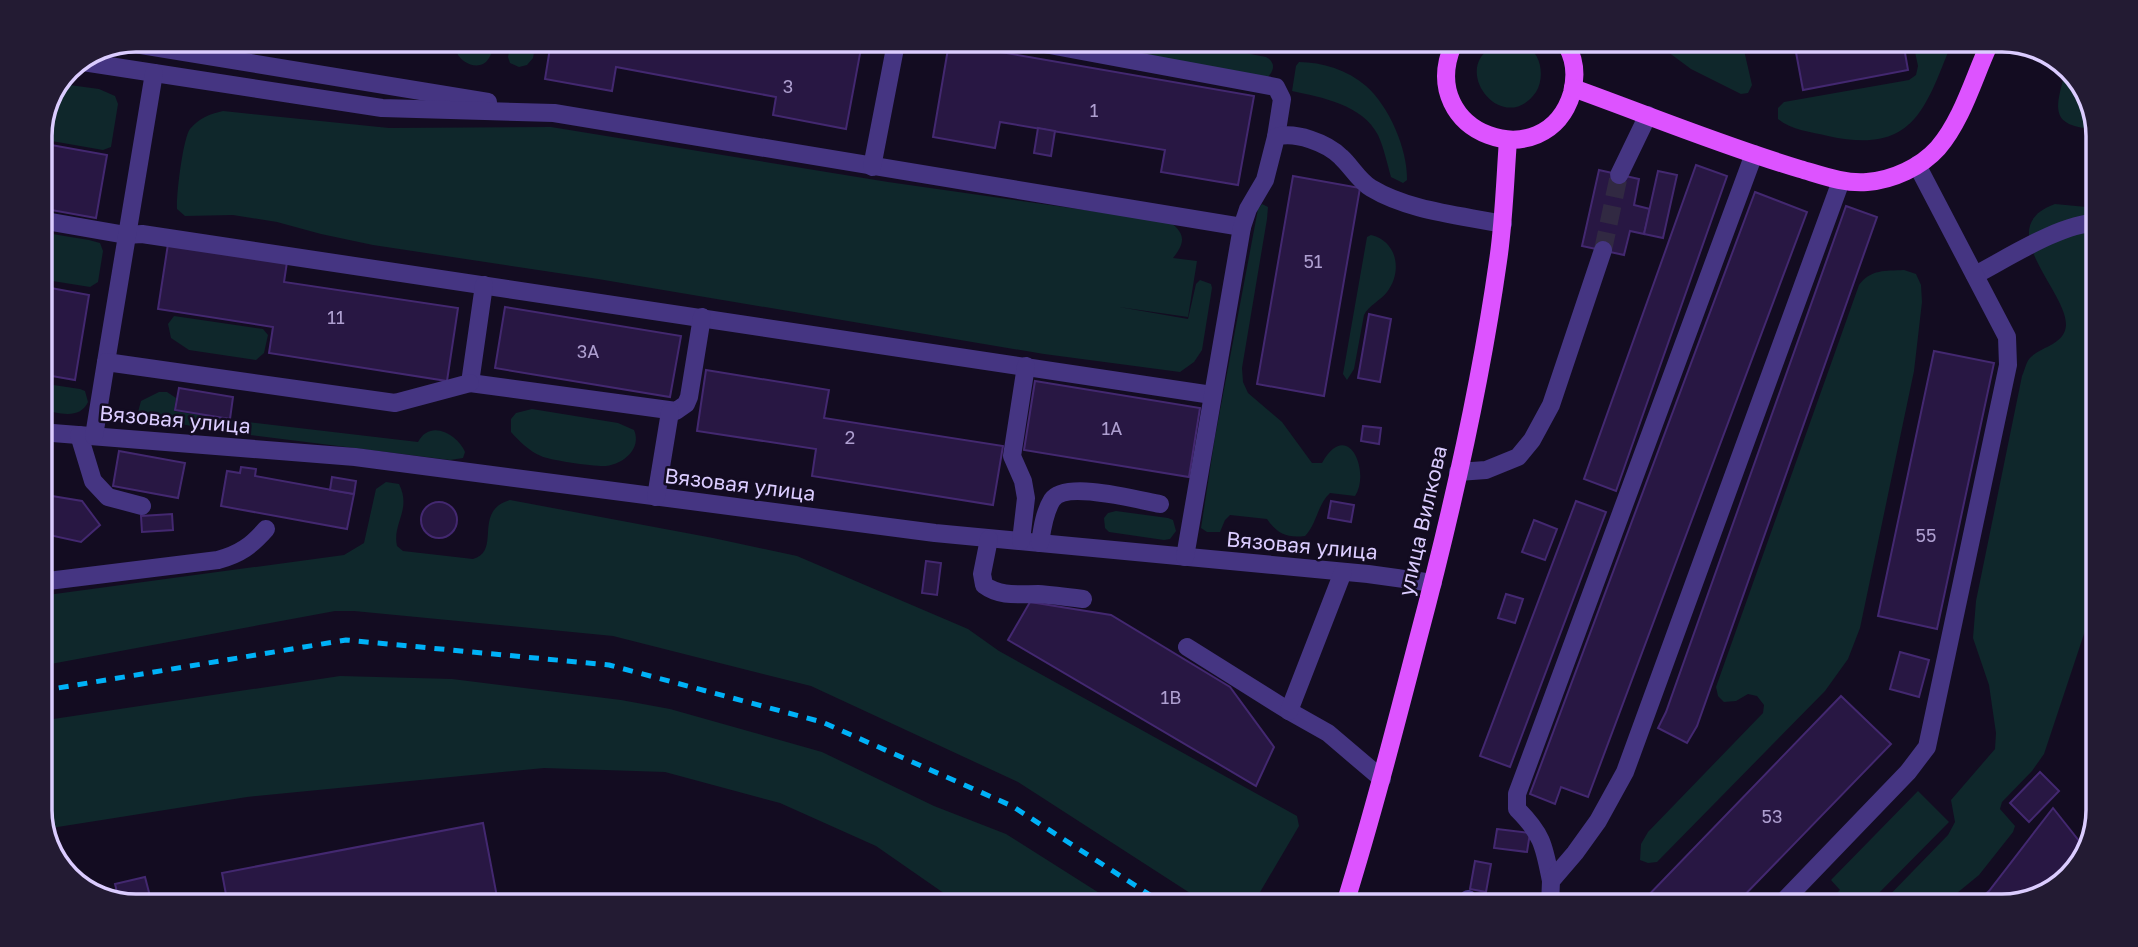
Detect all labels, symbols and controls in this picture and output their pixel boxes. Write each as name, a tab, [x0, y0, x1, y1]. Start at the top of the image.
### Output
house number: 3	[783, 75, 793, 97]
house number: 1	[1090, 99, 1099, 121]
house number: 51	[1303, 250, 1323, 272]
house number: 11	[327, 306, 345, 328]
house number: 3А	[577, 340, 599, 362]
street label: Вязовая улица	[98, 399, 252, 439]
house number: 1А	[1102, 417, 1122, 439]
house number: 2	[845, 426, 855, 448]
street label: улица Вилкова	[1392, 443, 1452, 599]
street label: Вязовая улица	[663, 462, 817, 506]
house number: 55	[1916, 524, 1936, 546]
street label: Вязовая улица	[1225, 525, 1379, 565]
house number: 1В	[1161, 686, 1181, 708]
house number: 53	[1762, 805, 1782, 827]

